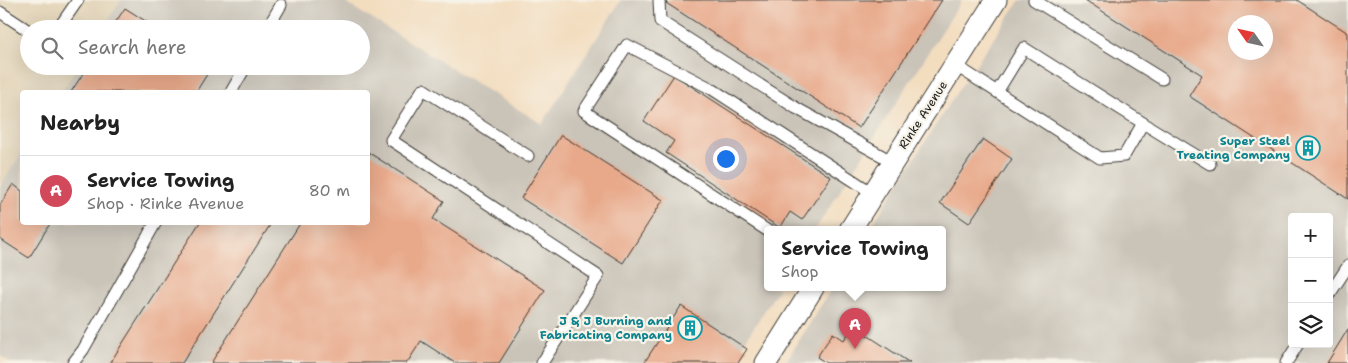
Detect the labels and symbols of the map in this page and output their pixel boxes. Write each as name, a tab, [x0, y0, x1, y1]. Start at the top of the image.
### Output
north arrow	[1228, 15, 1273, 60]
street label: Rinke Avenue	[895, 78, 951, 152]
place label: Super Steel Treating Company	[1177, 133, 1290, 163]
building icon: Super Steel Treating Company	[1295, 135, 1321, 161]
your location	[713, 146, 739, 172]
pin: A	[839, 308, 871, 349]
place label: J & J Burning and Fabricating Company	[540, 313, 672, 343]
building icon: J & J Burning and Fabricating Company	[677, 315, 703, 341]

